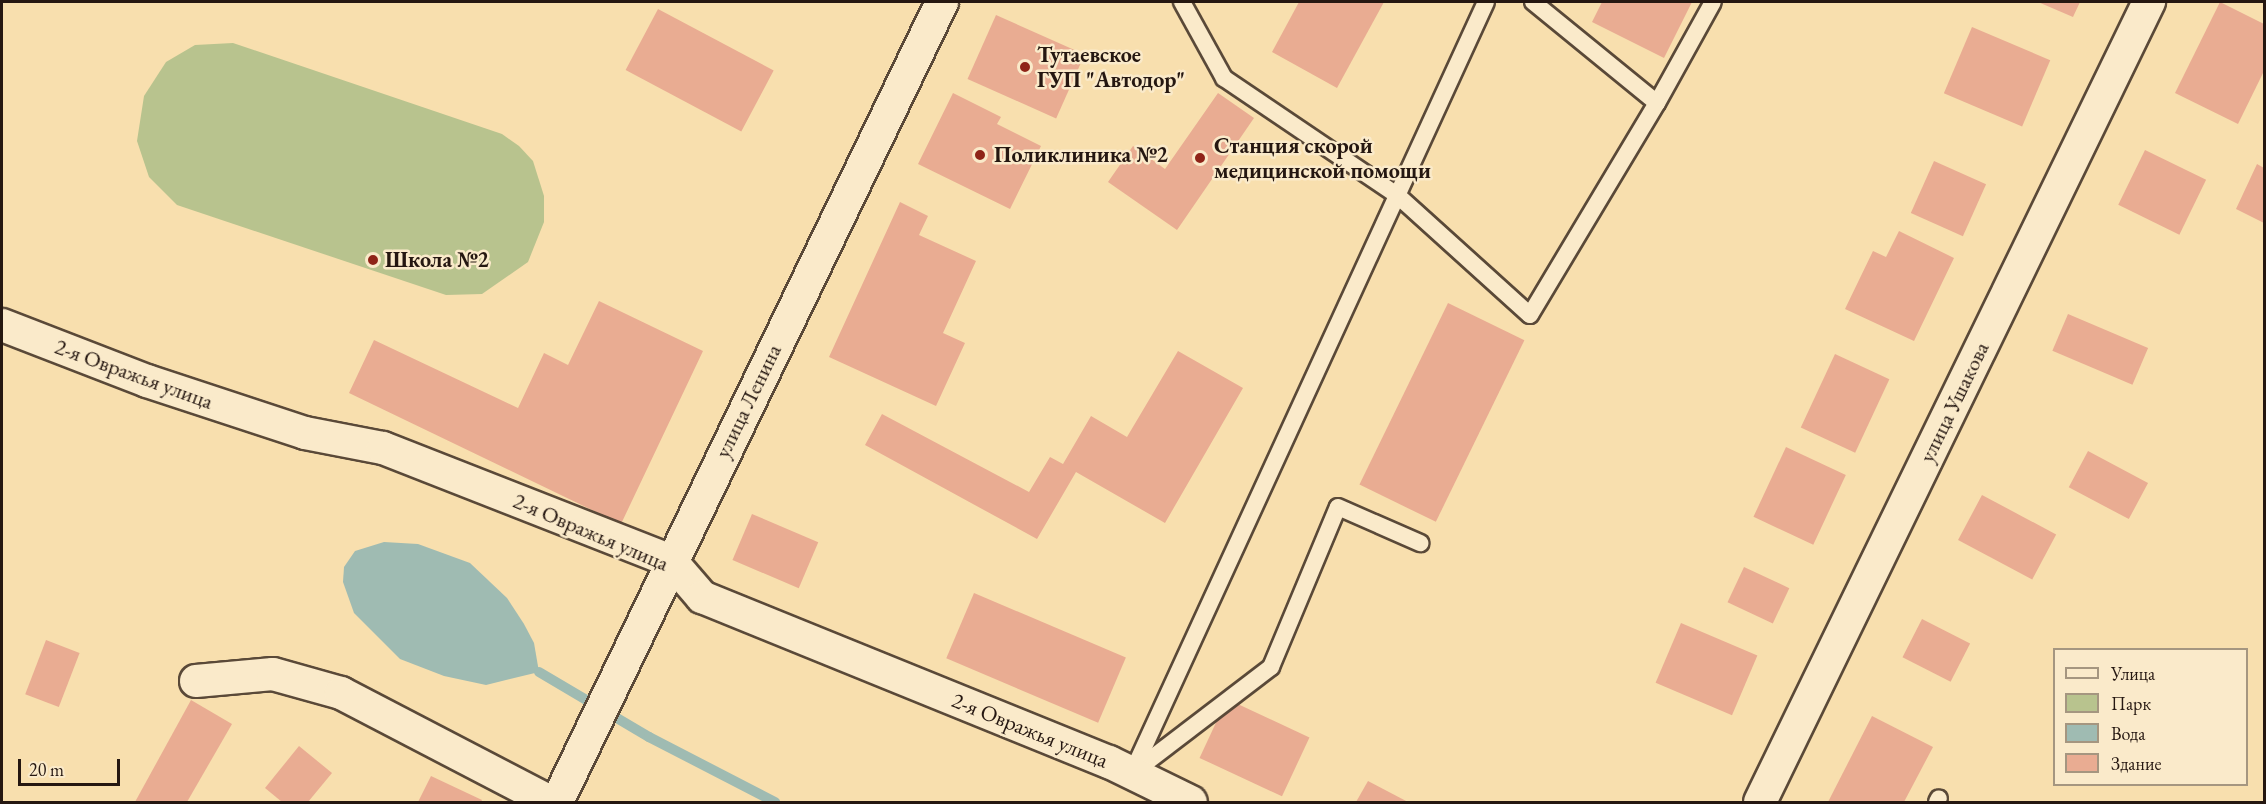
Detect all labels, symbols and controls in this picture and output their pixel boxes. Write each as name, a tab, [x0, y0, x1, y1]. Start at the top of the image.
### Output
place label: Тутаевское ГУП "Автодор"	[1037, 41, 1185, 92]
marker: Тутаевское ГУП "Автодор"	[1018, 60, 1032, 74]
place label: Станция скорой медицинской помощи	[1214, 132, 1431, 184]
place label: Поликлиника №2	[994, 142, 1168, 168]
marker: Поликлиника №2	[971, 146, 989, 164]
marker: Станция скорой медицинской помощи	[1191, 149, 1209, 167]
place label: Школа №2	[385, 247, 489, 273]
marker: Школа №2	[366, 253, 380, 267]
street label: 2-я Овражья улица	[51, 333, 217, 415]
street label: улица Ушакова	[1913, 337, 1995, 467]
street label: улица Ленина	[709, 340, 787, 462]
street label: 2-я Овражья улица	[509, 487, 673, 577]
legend	[2053, 648, 2248, 786]
text: Улица	[2111, 662, 2155, 685]
street label: 2-я Овражья улица	[948, 687, 1112, 773]
text: Парк	[2111, 692, 2151, 715]
text: Вода	[2111, 722, 2145, 745]
scale bar	[21, 747, 123, 785]
text: Здание	[2111, 752, 2161, 775]
text: 20 m	[29, 758, 64, 781]

